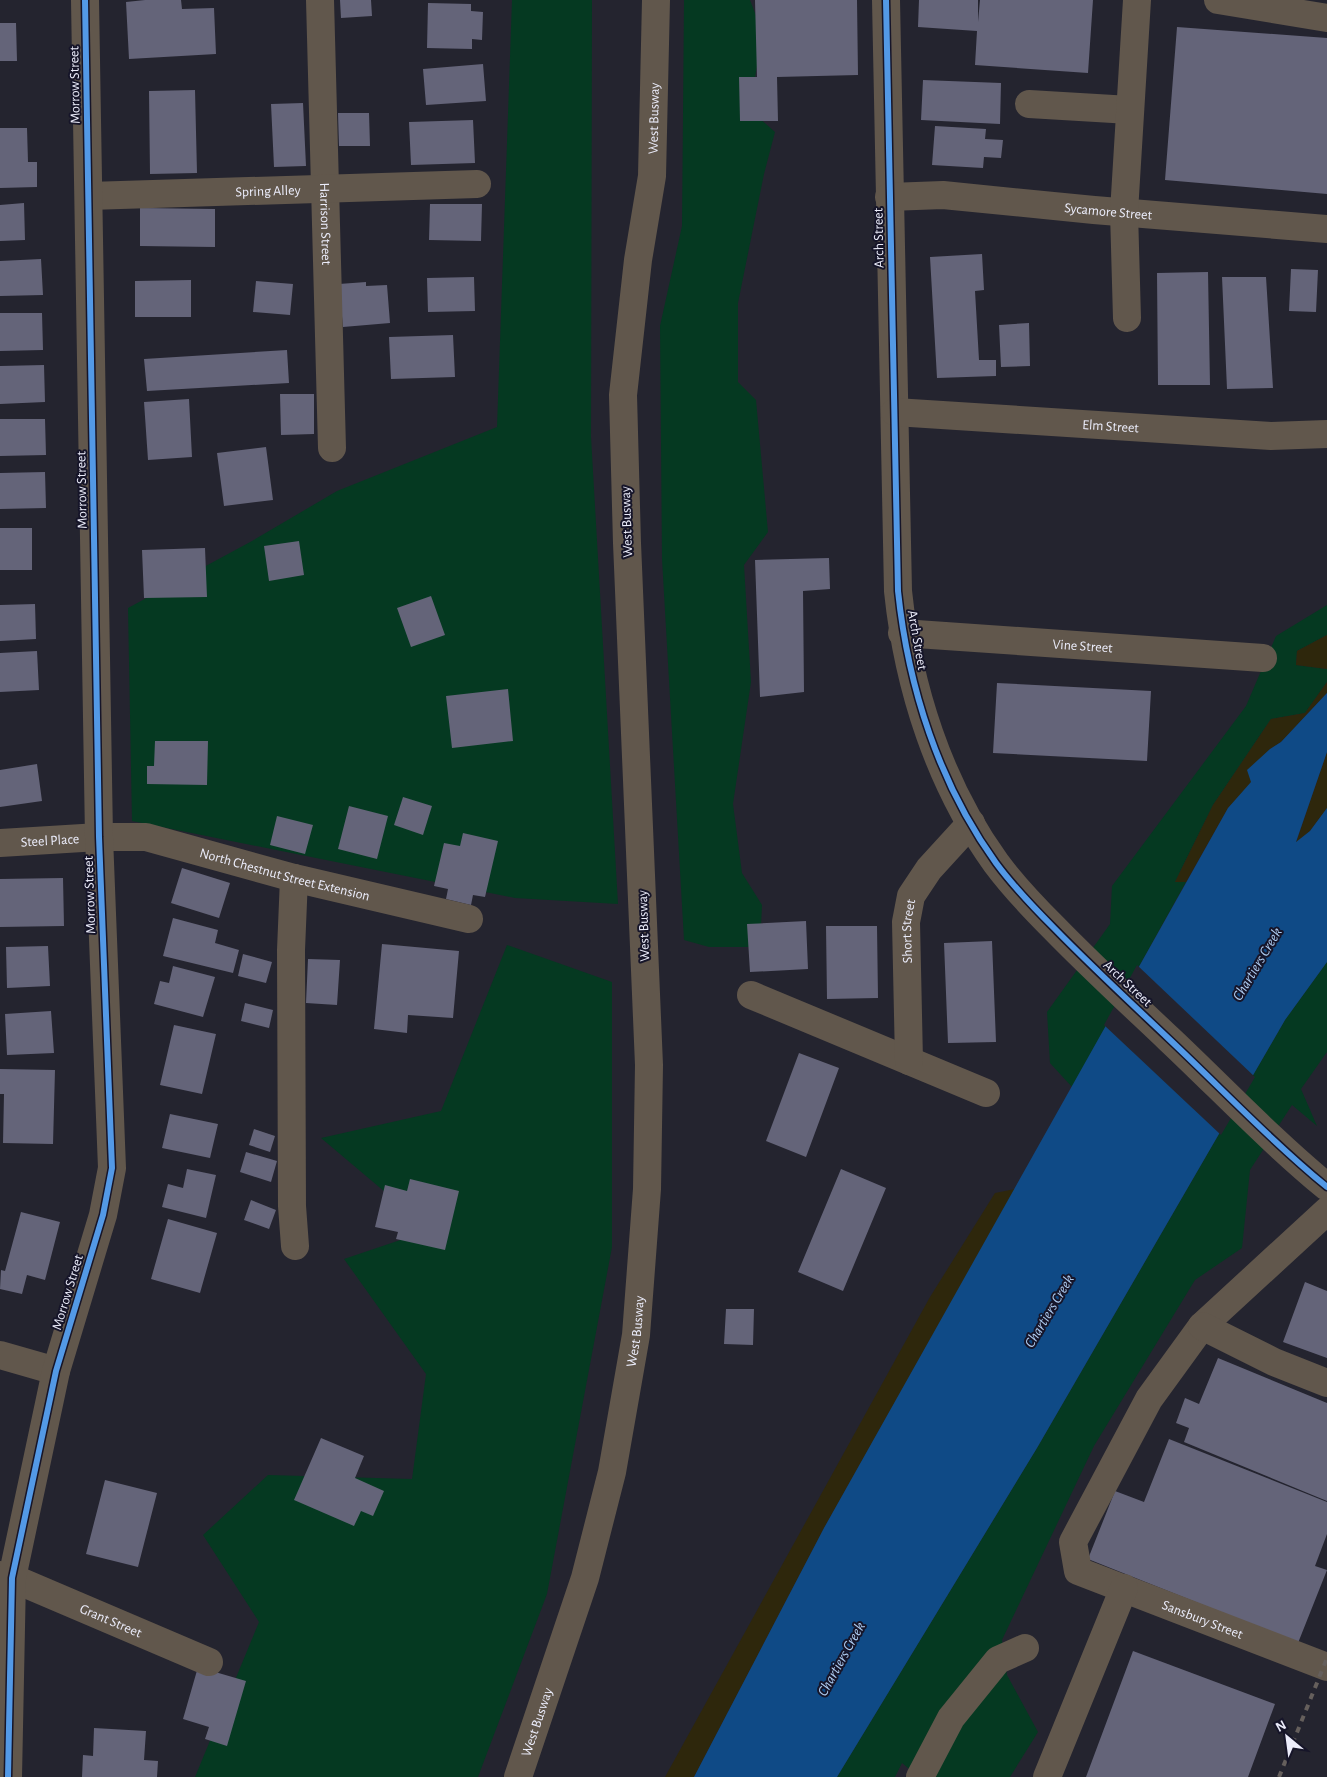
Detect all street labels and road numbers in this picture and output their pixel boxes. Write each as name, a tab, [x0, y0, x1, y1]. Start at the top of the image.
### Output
street label: Morrow Street	[67, 45, 83, 124]
street label: West Busway	[646, 82, 662, 154]
street label: Spring Alley	[235, 183, 301, 199]
street label: Harrison Street	[317, 183, 333, 266]
street label: Sycamore Street	[1064, 201, 1153, 223]
street label: Arch Street	[871, 207, 887, 268]
street label: Elm Street	[1082, 418, 1140, 436]
street label: Morrow Street	[74, 450, 90, 529]
street label: West Busway	[619, 486, 635, 558]
street label: Arch Street	[905, 609, 929, 672]
street label: Vine Street	[1052, 637, 1114, 656]
street label: Steel Place	[20, 832, 80, 850]
street label: North Chestnut Street Extension	[198, 846, 371, 904]
street label: Morrow Street	[82, 855, 98, 934]
street label: West Busway	[636, 890, 652, 962]
street label: Short Street	[900, 897, 918, 964]
street label: Arch Street	[1100, 958, 1155, 1010]
street label: Morrow Street	[50, 1252, 86, 1332]
street label: West Busway	[625, 1295, 647, 1368]
street label: Sansbury Street	[1160, 1598, 1245, 1642]
street label: Grant Street	[78, 1602, 144, 1641]
street label: West Busway	[519, 1686, 556, 1759]

